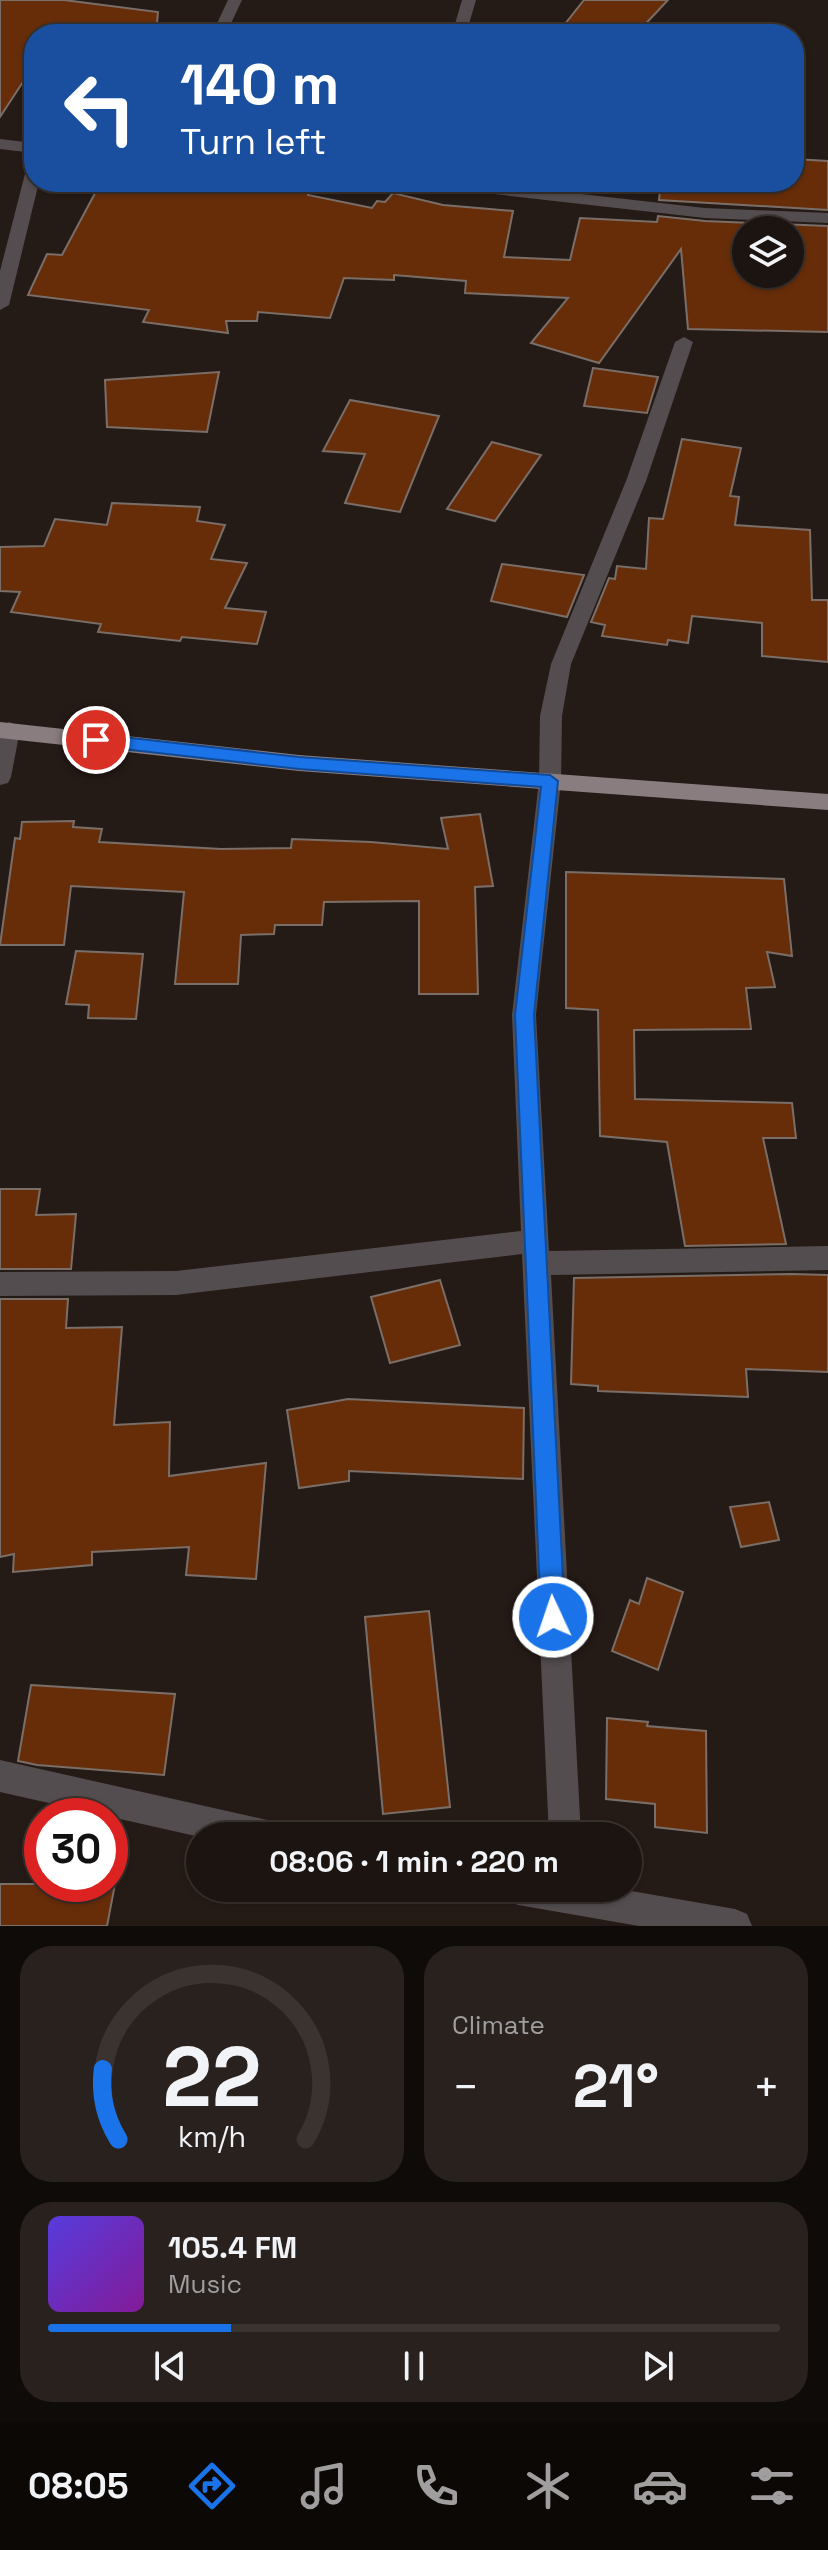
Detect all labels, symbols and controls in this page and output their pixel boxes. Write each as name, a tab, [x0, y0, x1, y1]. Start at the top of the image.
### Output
text: 140 m	[180, 49, 339, 120]
icon: left	[48, 56, 152, 160]
text: Turn left	[180, 119, 327, 165]
map controls	[732, 216, 804, 288]
button: layers	[732, 216, 804, 288]
pin	[62, 706, 130, 774]
icon: arrive	[74, 718, 118, 762]
position arrow	[511, 1575, 595, 1659]
speed limit sign: 30	[24, 1798, 128, 1902]
text: 08:06 · 1 min · 220 m	[269, 1842, 559, 1881]
text: Climate	[452, 2008, 545, 2042]
text: 22	[163, 2024, 261, 2130]
text: 21°	[573, 2048, 659, 2125]
text: −	[452, 2059, 479, 2115]
text: +	[753, 2059, 780, 2115]
text: km/h	[178, 2119, 246, 2155]
text: 105.4 FM	[168, 2228, 297, 2267]
text: Music	[168, 2267, 242, 2301]
icon: previous	[148, 2344, 192, 2388]
icon: pause	[392, 2344, 436, 2388]
icon: next	[636, 2344, 680, 2388]
icon: directions	[184, 2458, 240, 2514]
icon: music	[296, 2458, 352, 2514]
icon: phone	[408, 2458, 464, 2514]
icon: climate	[520, 2458, 576, 2514]
icon: car	[632, 2458, 688, 2514]
icon: filters	[744, 2458, 800, 2514]
text: 08:05	[28, 2463, 129, 2509]

